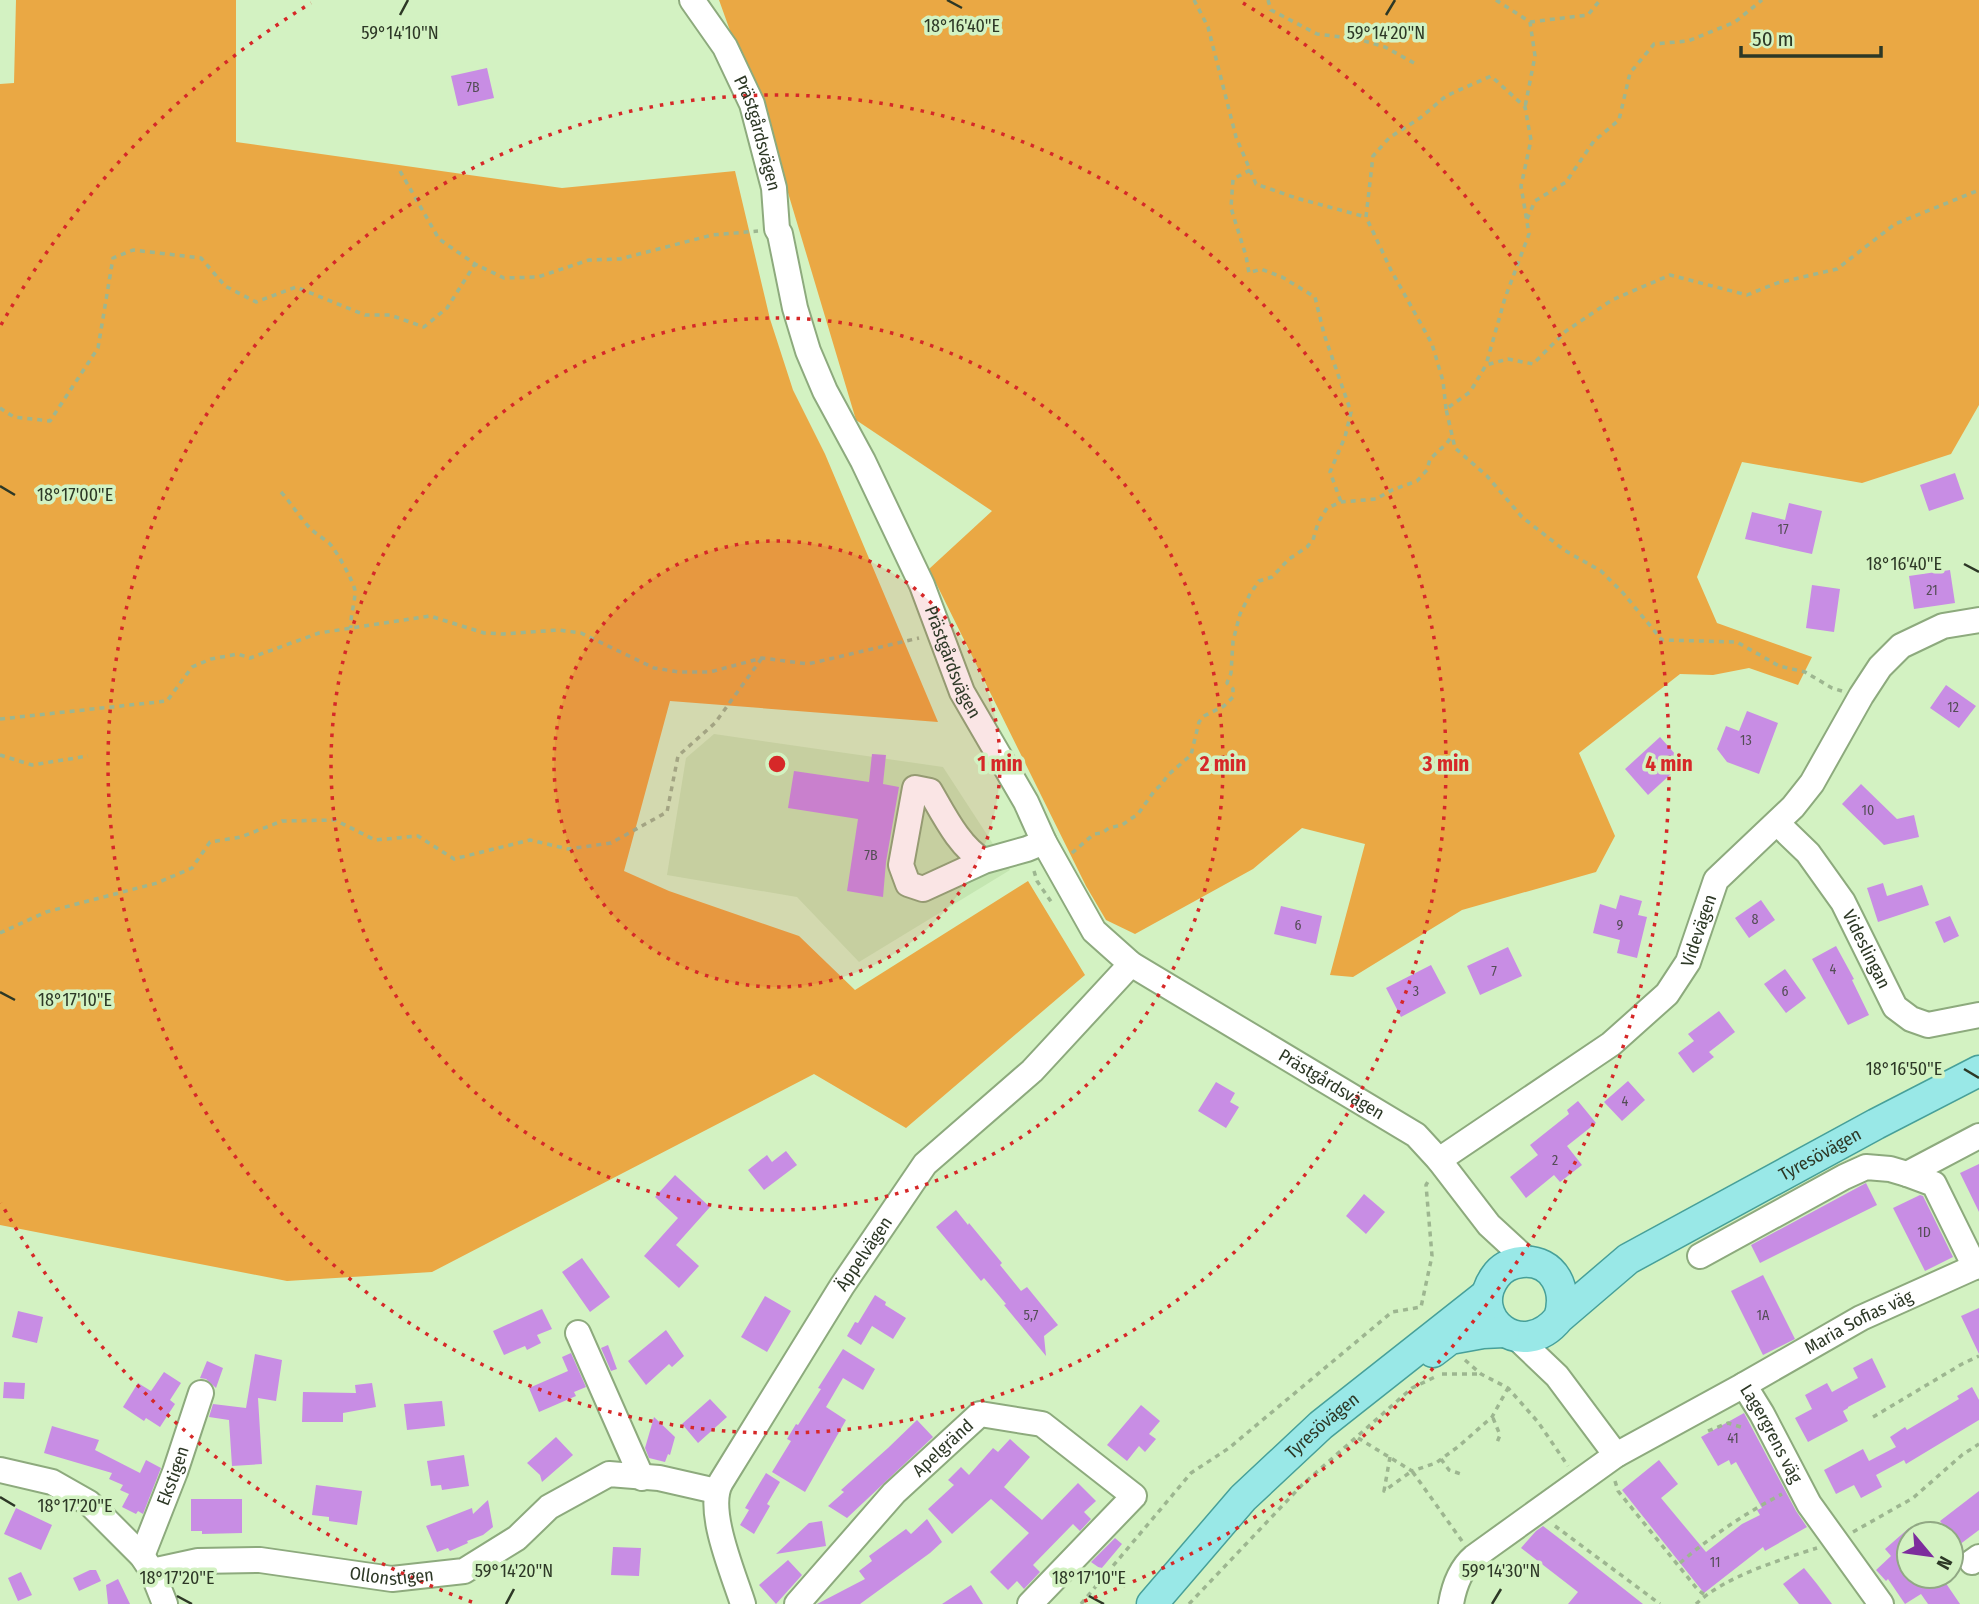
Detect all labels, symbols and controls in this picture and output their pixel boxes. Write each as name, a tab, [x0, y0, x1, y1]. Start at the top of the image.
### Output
scale bar	[1741, 14, 1881, 58]
text: 18°16'40"E	[924, 15, 1000, 37]
text: 59°14'10"N	[361, 22, 439, 44]
text: 59°14'20"N	[1347, 22, 1425, 44]
text: 50 m	[1752, 26, 1794, 52]
street label: Prästgårdsvägen	[729, 72, 785, 193]
house number: 7B	[466, 79, 480, 96]
text: 18°17'00"E	[37, 484, 113, 506]
house number: 17	[1777, 521, 1789, 538]
text: 18°16'40"E	[1866, 553, 1942, 575]
house number: 21	[1926, 582, 1938, 599]
street label: Prästgårdsvägen	[920, 603, 986, 722]
house number: 12	[1947, 699, 1959, 716]
house number: 13	[1740, 732, 1752, 749]
text: 1 min	[977, 751, 1023, 777]
text: 2 min	[1199, 751, 1246, 777]
text: 3 min	[1422, 751, 1469, 777]
text: 4 min	[1645, 751, 1693, 777]
centre of rings	[765, 752, 789, 776]
house number: 10	[1862, 802, 1874, 819]
house number: 7B	[864, 847, 878, 864]
street label: Videvägen	[1676, 891, 1721, 970]
street label: Videslingan	[1838, 906, 1895, 992]
house number: 8	[1752, 911, 1759, 928]
house number: 6	[1295, 917, 1302, 934]
house number: 9	[1617, 917, 1624, 934]
house number: 4	[1830, 961, 1837, 978]
house number: 7	[1491, 963, 1497, 980]
house number: 3	[1413, 983, 1419, 1000]
house number: 6	[1782, 983, 1789, 1000]
text: 18°17'10"E	[38, 989, 112, 1011]
street label: Prästgårdsvägen	[1275, 1044, 1388, 1125]
text: 18°16'50"E	[1866, 1058, 1942, 1080]
house number: 4	[1622, 1093, 1629, 1110]
street label: Tyresövägen	[1775, 1123, 1865, 1186]
house number: 2	[1552, 1152, 1558, 1169]
street label: Äppelvägen	[831, 1212, 897, 1295]
house number: 1D	[1917, 1224, 1931, 1241]
street label: Maria Sofias väg	[1801, 1285, 1917, 1359]
house number: 5,7	[1023, 1307, 1039, 1324]
house number: 1A	[1757, 1307, 1770, 1324]
street label: Lagergrens väg	[1735, 1380, 1807, 1487]
street label: Tyresövägen	[1281, 1388, 1364, 1464]
street label: Apelgränd	[908, 1415, 978, 1481]
house number: 41	[1727, 1430, 1739, 1447]
street label: Ekstigen	[152, 1443, 194, 1509]
text: 18°17'20"E	[38, 1495, 112, 1517]
north arrow	[1895, 1520, 1965, 1590]
text: N	[1932, 1552, 1957, 1574]
house number: 11	[1710, 1554, 1720, 1571]
text: 59°14'20"N	[475, 1560, 553, 1582]
text: 59°14'30"N	[1462, 1560, 1540, 1582]
street label: Ollonstigen	[348, 1562, 435, 1590]
text: 18°17'20"E	[140, 1567, 214, 1589]
text: 18°17'10"E	[1052, 1567, 1126, 1589]

